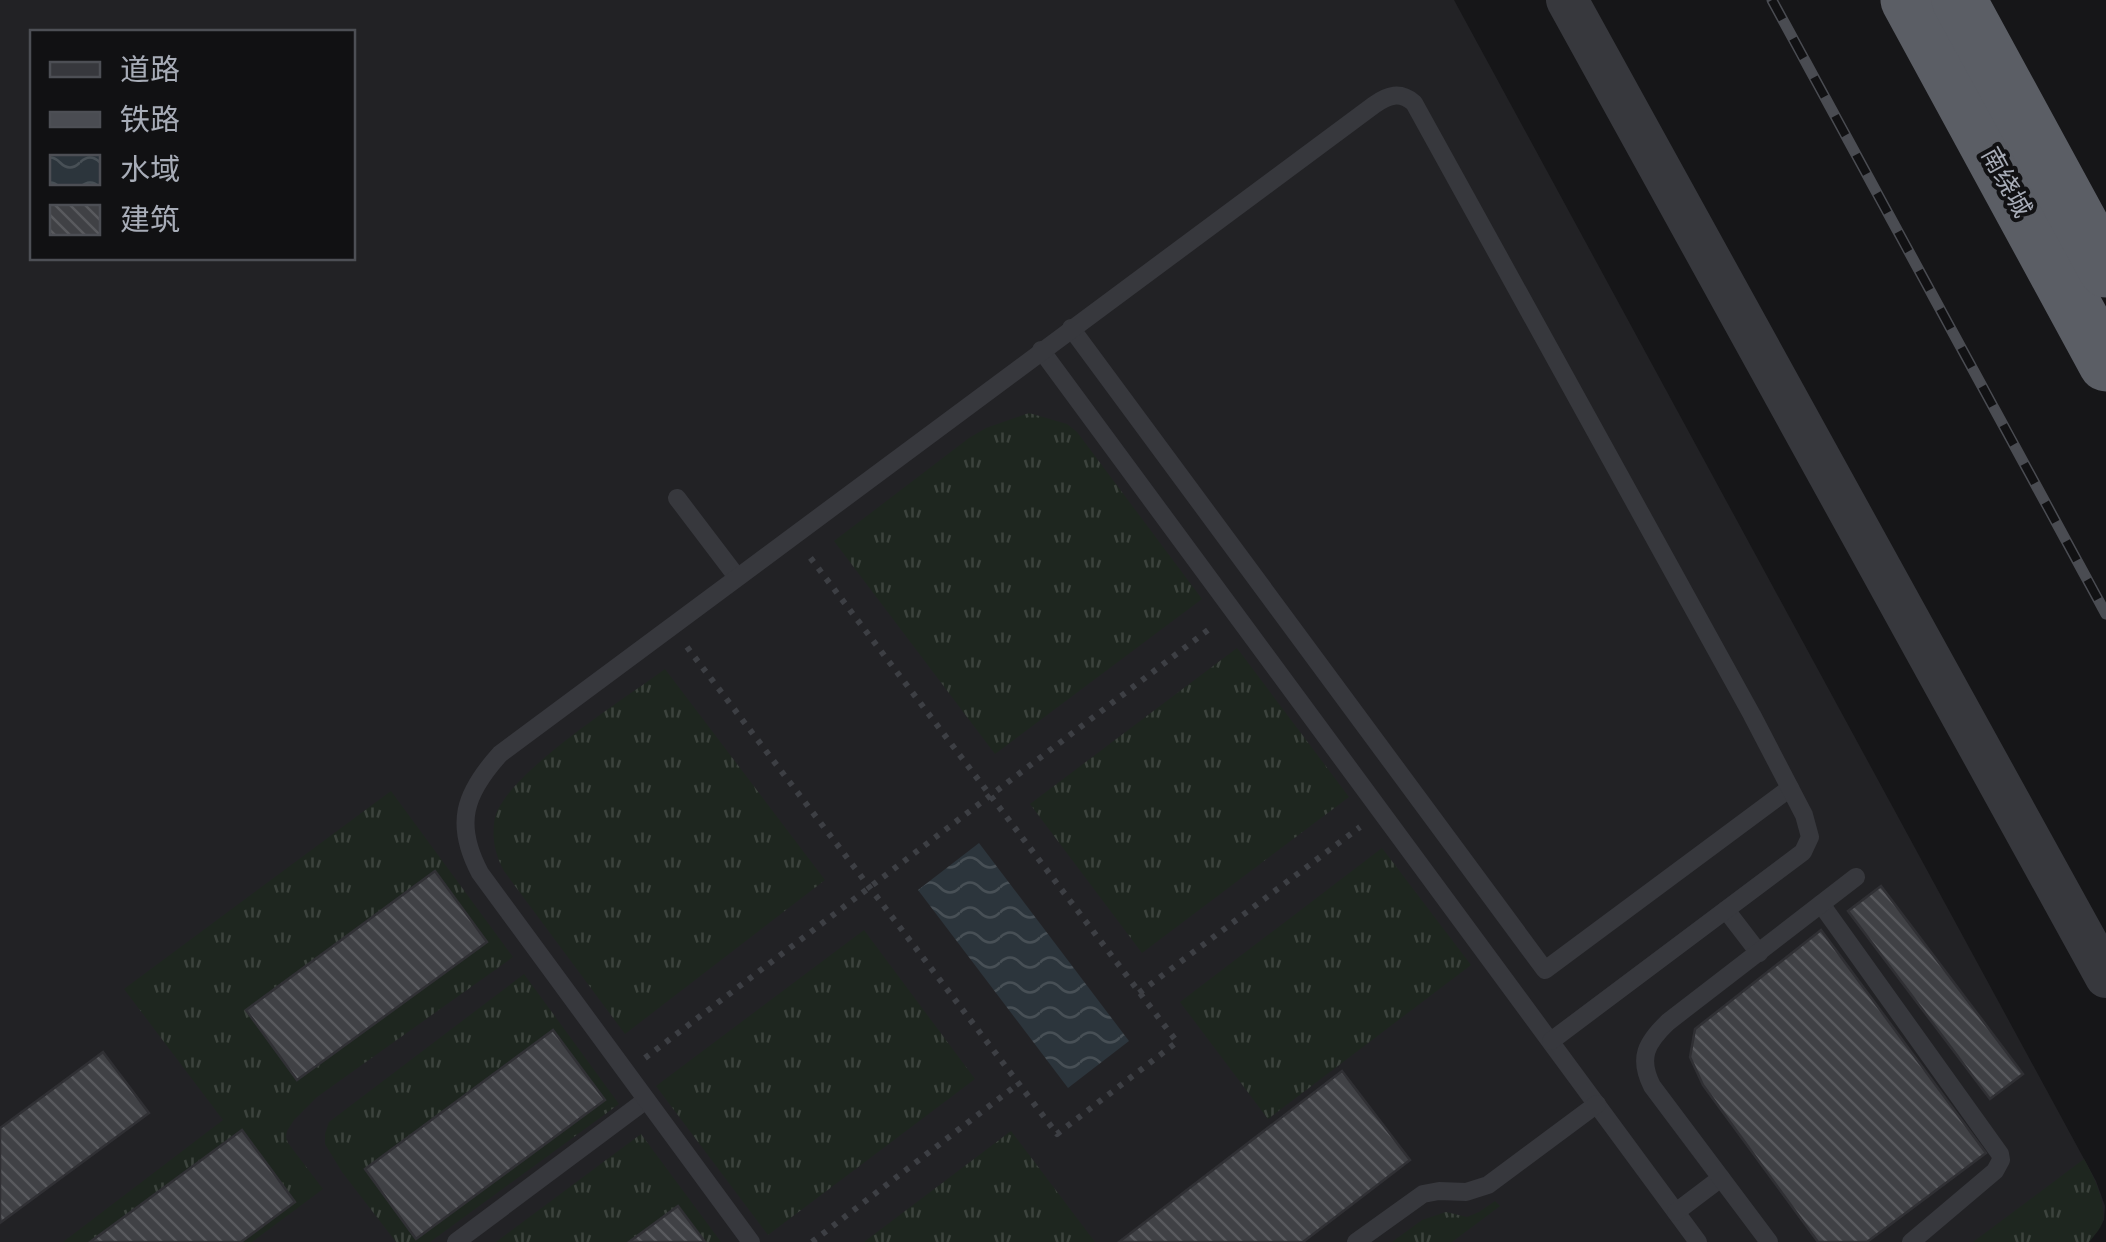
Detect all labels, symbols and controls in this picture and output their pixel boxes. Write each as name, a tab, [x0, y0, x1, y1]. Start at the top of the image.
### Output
legend	[30, 30, 355, 260]
text: 道路	[120, 49, 180, 88]
text: 铁路	[120, 99, 180, 138]
street label: 南绕城	[1975, 141, 2039, 223]
text: 水域	[120, 149, 180, 188]
text: 建筑	[120, 199, 180, 238]

